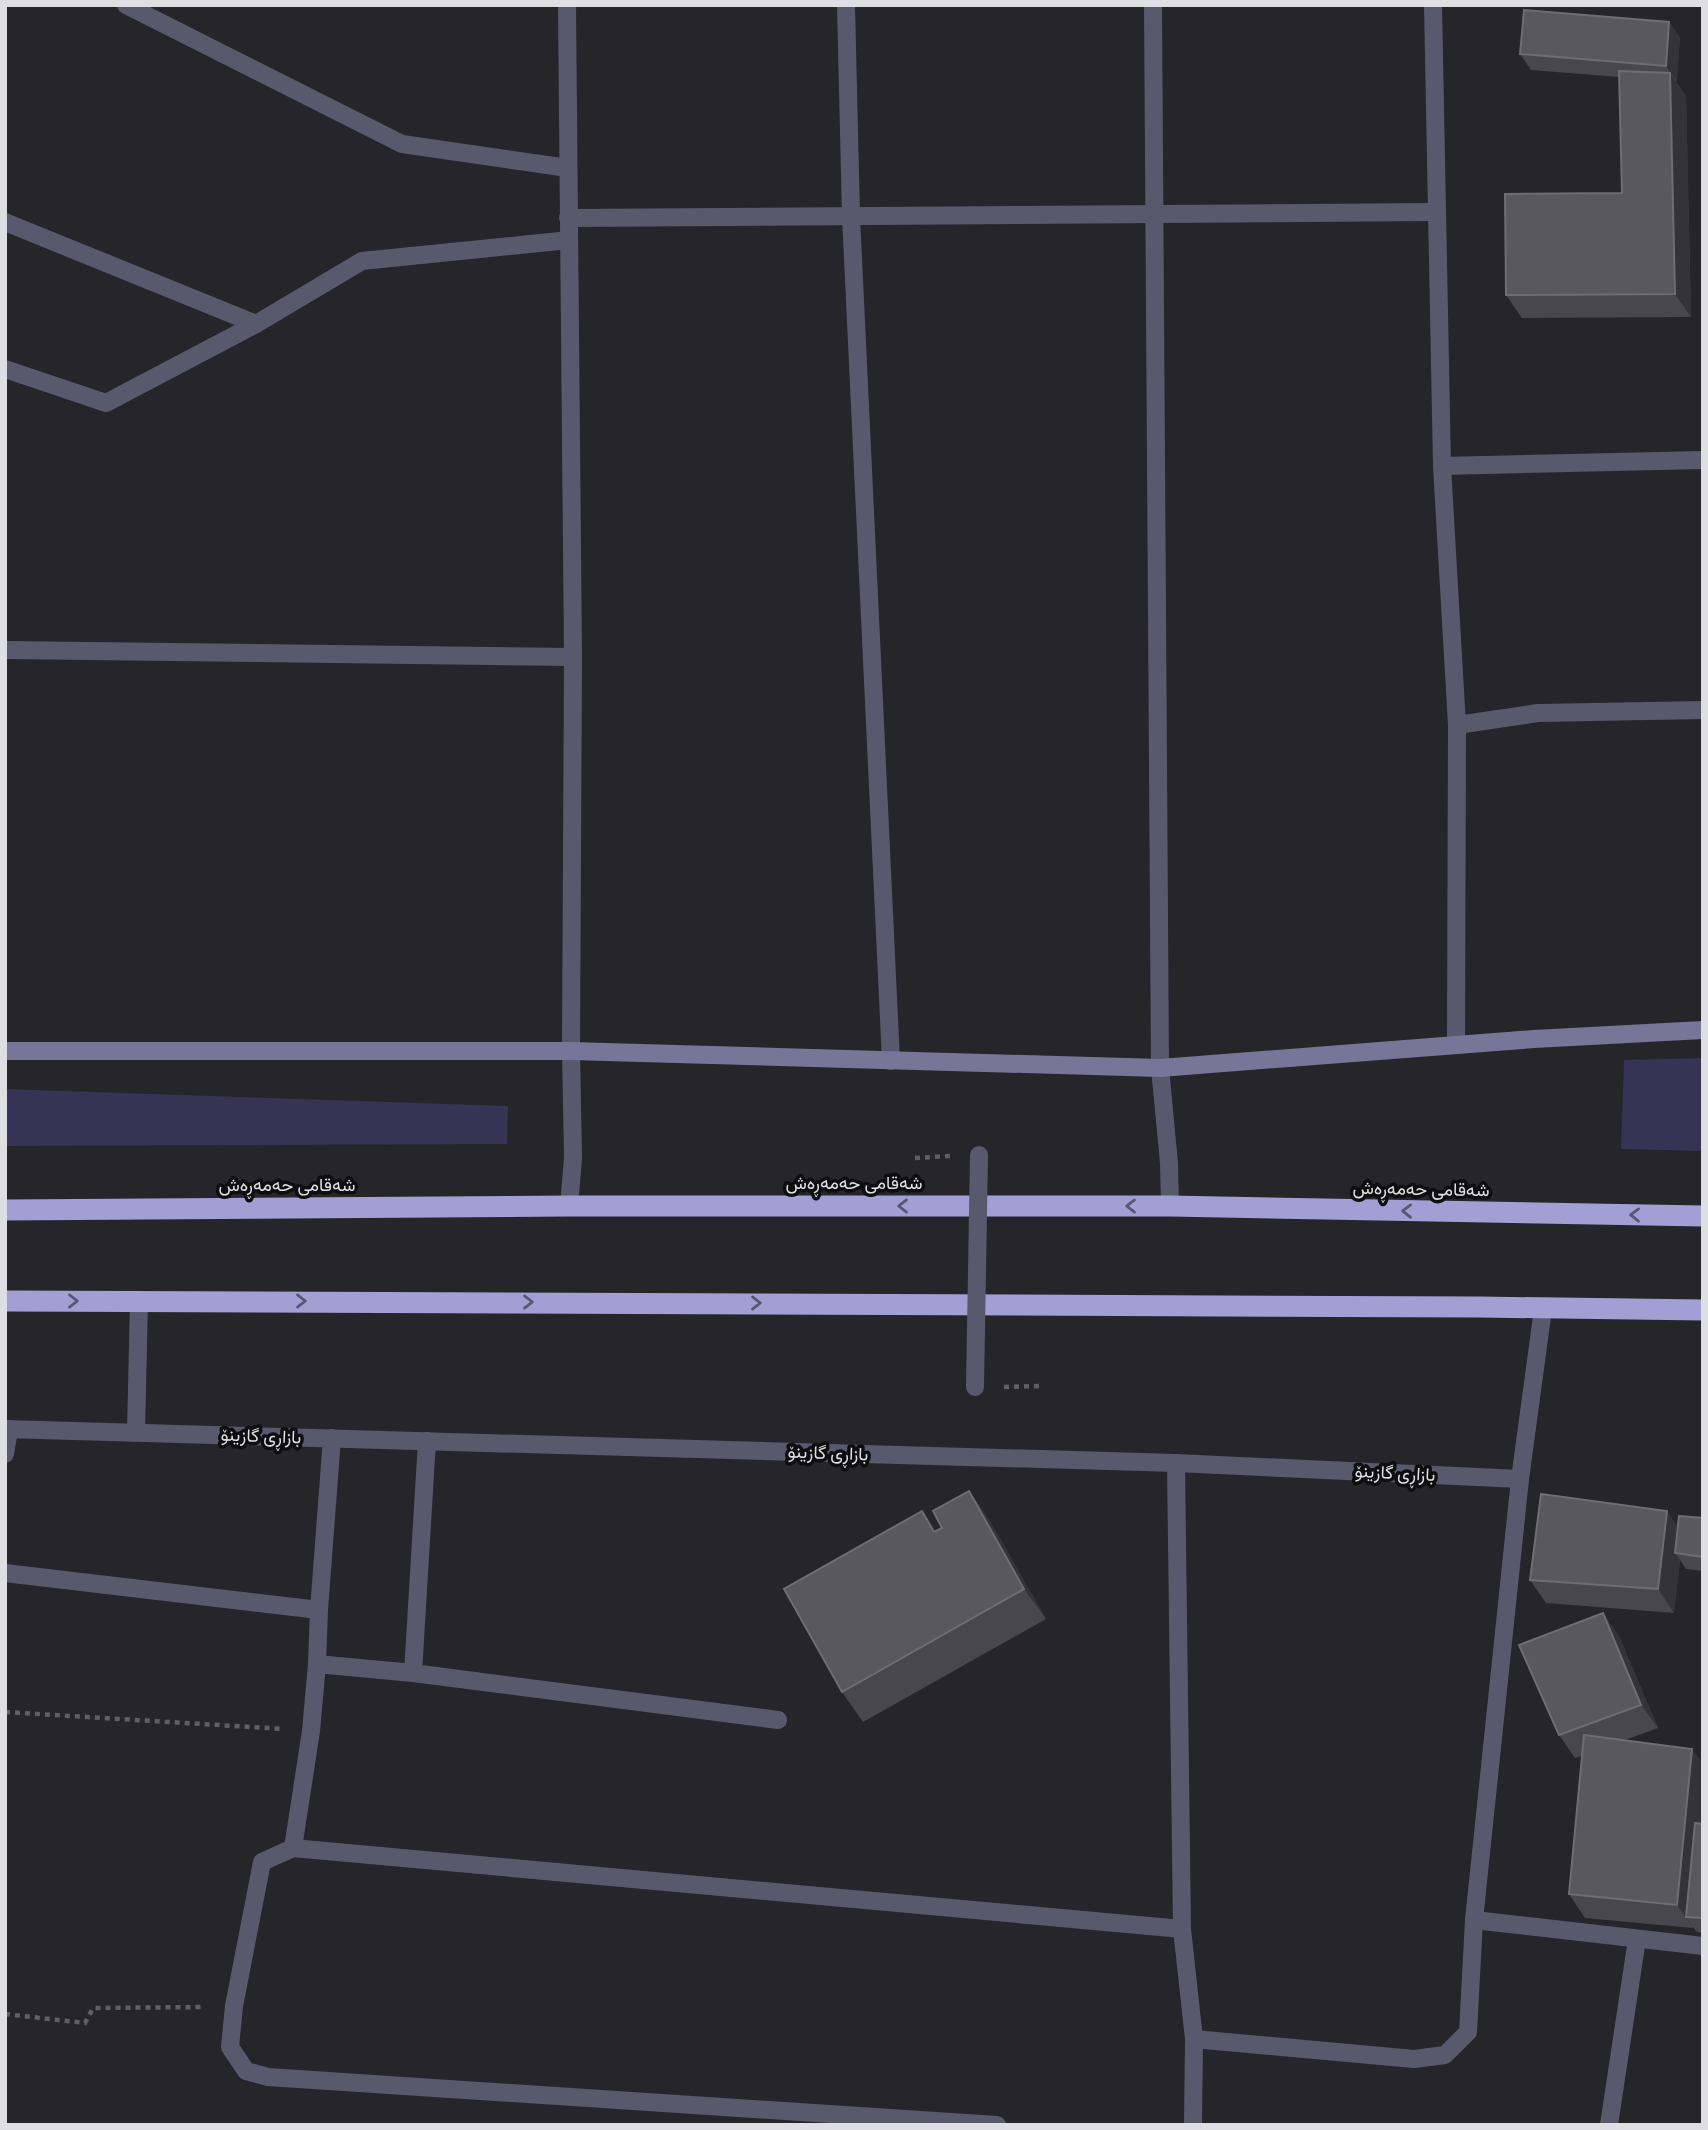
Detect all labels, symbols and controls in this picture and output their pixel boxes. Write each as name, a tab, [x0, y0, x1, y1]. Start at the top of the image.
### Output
street label: شەقامی حەمەڕەش	[785, 1170, 923, 1197]
street label: شەقامی حەمەڕەش	[218, 1172, 356, 1199]
street label: شەقامی حەمەڕەش	[1352, 1175, 1490, 1204]
one-way arrow	[897, 1198, 908, 1214]
one-way arrow	[1125, 1198, 1135, 1214]
one-way arrow	[1401, 1203, 1412, 1219]
one-way arrow	[1629, 1207, 1639, 1223]
one-way arrow	[69, 1293, 79, 1309]
one-way arrow	[296, 1293, 307, 1309]
one-way arrow	[524, 1294, 534, 1310]
one-way arrow	[751, 1296, 762, 1311]
street label: بازاڕی گازینۆ	[220, 1422, 302, 1451]
street label: بازاڕی گازینۆ	[787, 1439, 869, 1468]
street label: بازاڕی گازینۆ	[1354, 1458, 1436, 1489]

